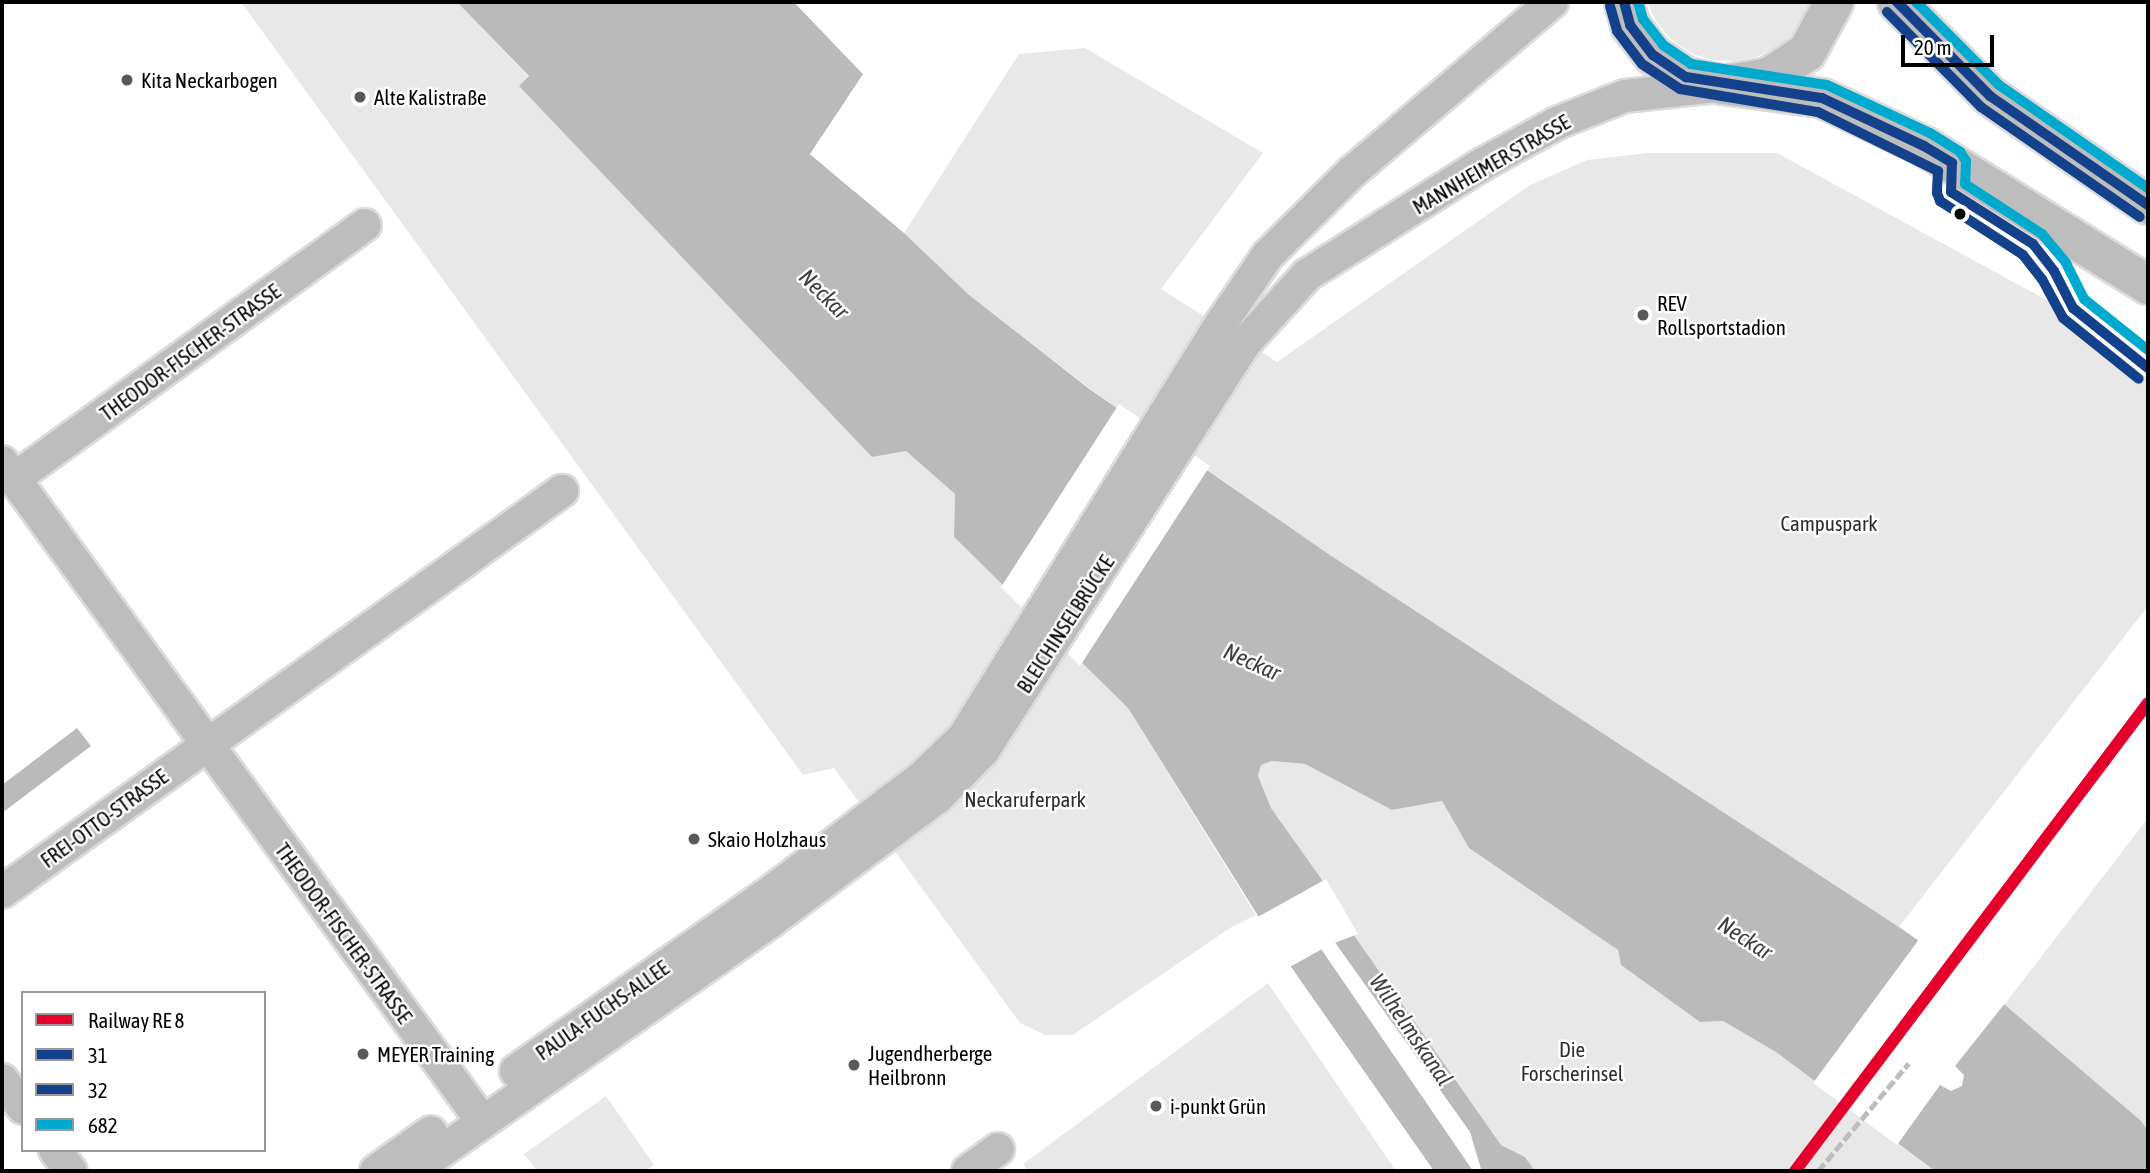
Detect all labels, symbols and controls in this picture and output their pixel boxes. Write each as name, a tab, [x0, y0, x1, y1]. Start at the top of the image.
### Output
scale bar	[1905, 21, 1998, 65]
text: 20 m	[1914, 35, 1952, 59]
place label: Kita Neckarbogen	[141, 67, 278, 93]
marker: Kita Neckarbogen	[119, 72, 135, 88]
place label: Alte Kalistraße	[374, 84, 487, 110]
marker: Alte Kalistraße	[352, 89, 368, 105]
street label: MANNHEIMER STRASSE	[1408, 109, 1574, 219]
unlabelled marker	[1953, 207, 1967, 221]
water label: Neckar	[793, 263, 855, 325]
street label: THEODOR-FISCHER-STRASSE	[95, 278, 285, 426]
place label: REV Rollsportstadion	[1657, 290, 1786, 340]
marker: REV Rollsportstadion	[1635, 307, 1651, 323]
park label: Campuspark	[1781, 510, 1877, 536]
street label: BLEICHINSELBRÜCKE	[1011, 550, 1119, 698]
water label: Neckar	[1219, 637, 1285, 687]
street label: FREI-OTTO-STRASSE	[35, 763, 173, 873]
park label: Neckaruferpark	[964, 786, 1086, 812]
place label: Skaio Holzhaus	[708, 826, 826, 852]
marker: Skaio Holzhaus	[686, 831, 702, 847]
street label: THEODOR-FISCHER-STRASSE	[270, 838, 418, 1028]
water label: Neckar	[1713, 910, 1777, 966]
street label: PAULA-FUCHS-ALLEE	[531, 955, 673, 1065]
water label: Wilhelmskanal	[1364, 969, 1458, 1091]
legend	[21, 991, 266, 1152]
text: Railway RE 8	[88, 1008, 184, 1032]
park label: Die Forscherinsel	[1521, 1036, 1623, 1086]
place label: Jugendherberge Heilbronn	[868, 1040, 992, 1090]
place label: MEYER Training	[377, 1041, 494, 1067]
text: 31	[88, 1043, 108, 1067]
marker: MEYER Training	[355, 1046, 371, 1062]
marker: Jugendherberge Heilbronn	[846, 1057, 862, 1073]
text: 32	[88, 1078, 108, 1102]
place label: i-punkt Grün	[1170, 1093, 1266, 1119]
marker: i-punkt Grün	[1148, 1098, 1164, 1114]
text: 682	[88, 1113, 118, 1137]

